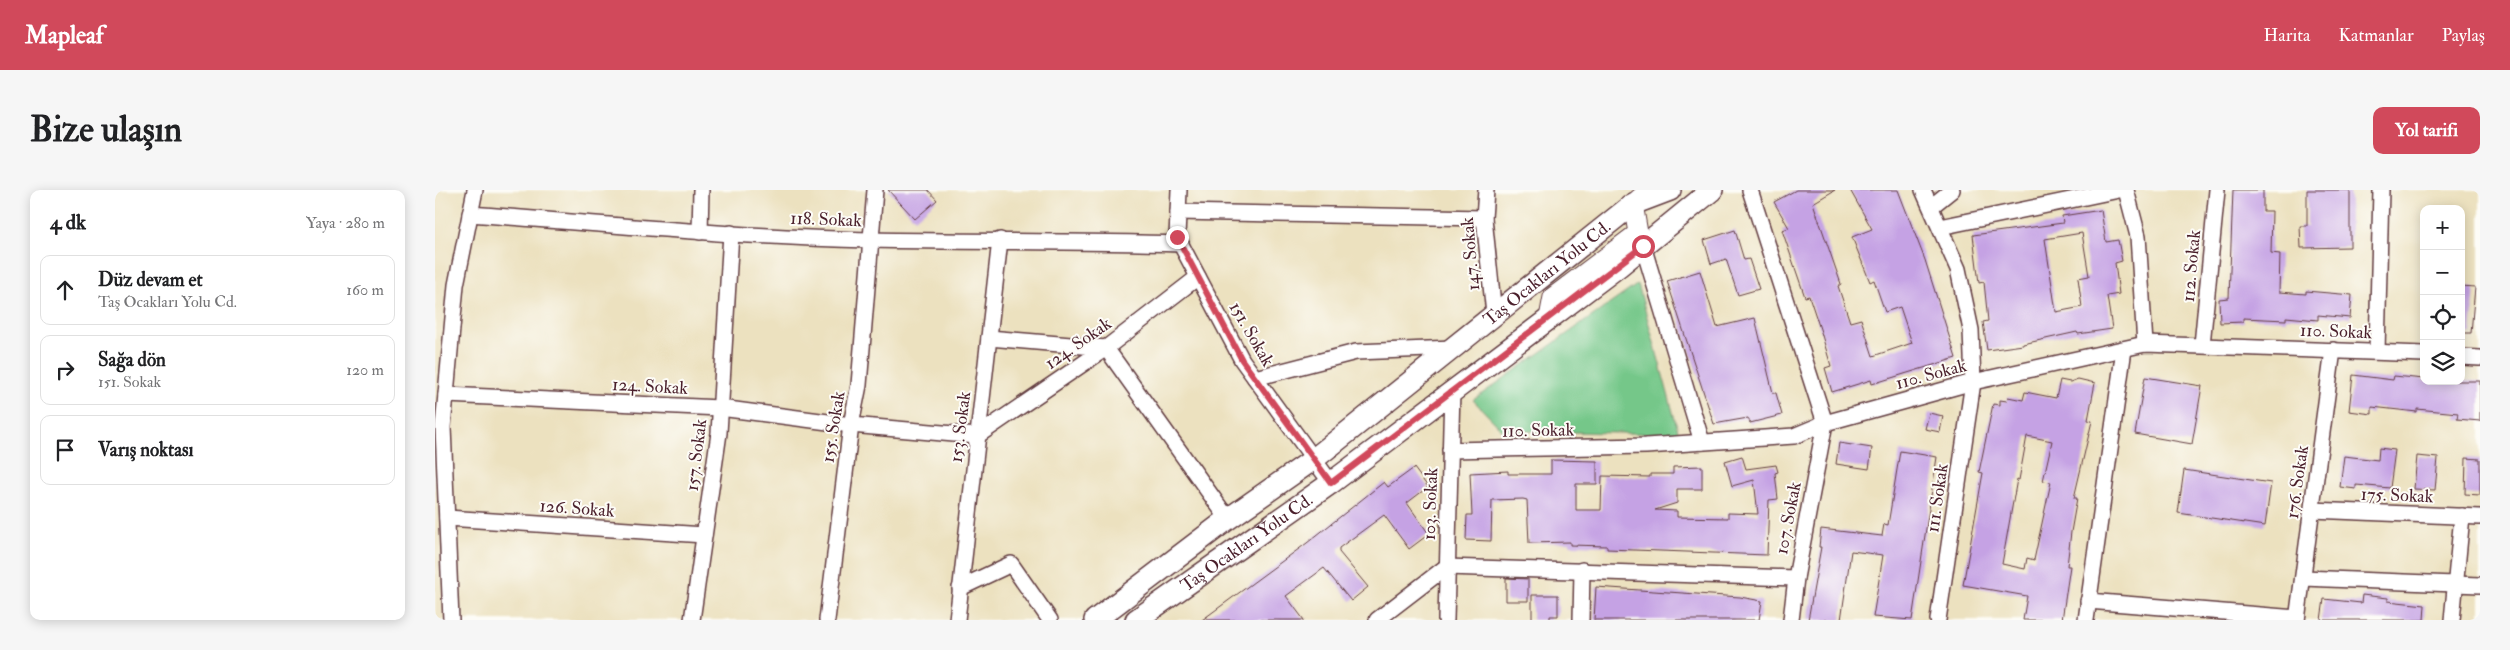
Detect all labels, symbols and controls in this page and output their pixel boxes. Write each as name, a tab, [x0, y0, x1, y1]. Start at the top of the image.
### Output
text: Mapleaf	[25, 20, 104, 51]
text: Harita	[2264, 24, 2310, 47]
text: Katmanlar	[2338, 24, 2414, 47]
text: Paylaş	[2442, 24, 2485, 47]
button: Yol tarifi	[2373, 107, 2480, 154]
text: Bize ulaşın	[30, 108, 182, 152]
map controls	[2420, 205, 2465, 385]
button: +	[2420, 205, 2465, 250]
street label: 118. Sokak	[790, 207, 863, 232]
text: 4 dk	[50, 209, 86, 236]
text: Yaya · 280 m	[306, 213, 385, 233]
street label: Taş Ocakları Yolu Cd.	[1479, 215, 1615, 331]
street label: 147. Sokak	[1456, 216, 1485, 292]
route end	[1166, 226, 1189, 249]
street label: 112. Sokak	[2177, 229, 2206, 303]
route start	[1632, 235, 1655, 258]
button: −	[2420, 250, 2465, 295]
text: Düz devam et	[98, 268, 203, 292]
icon: ahead	[51, 276, 79, 304]
text: 160 m	[346, 280, 384, 300]
text: Taş Ocakları Yolu Cd.	[98, 292, 237, 312]
button: locate	[2420, 295, 2465, 340]
street label: 151. Sokak	[1224, 298, 1279, 371]
street label: 124. Sokak	[1041, 312, 1116, 375]
street label: 110. Sokak	[2299, 319, 2373, 344]
button: layers	[2420, 340, 2465, 385]
text: Sağa dön	[98, 348, 166, 372]
street label: 110. Sokak	[1893, 354, 1969, 395]
icon: right	[51, 356, 79, 384]
text: 120 m	[346, 360, 384, 380]
text: 151. Sokak	[98, 372, 161, 392]
street label: 124. Sokak	[611, 373, 689, 400]
street label: 155. Sokak	[816, 389, 851, 465]
street label: 153. Sokak	[945, 390, 976, 464]
street label: 157. Sokak	[681, 417, 712, 492]
street label: 110. Sokak	[1502, 418, 1575, 443]
icon: arrive	[51, 436, 79, 464]
text: Varış noktası	[98, 438, 194, 462]
street label: 176. Sokak	[2281, 443, 2314, 520]
street label: 111. Sokak	[1921, 462, 1954, 534]
street label: 103. Sokak	[1418, 467, 1443, 541]
street label: 107. Sokak	[1770, 479, 1807, 557]
street label: 175. Sokak	[2360, 483, 2434, 508]
street label: Taş Ocakları Yolu Cd.	[1176, 488, 1317, 597]
street label: 126. Sokak	[539, 494, 616, 523]

